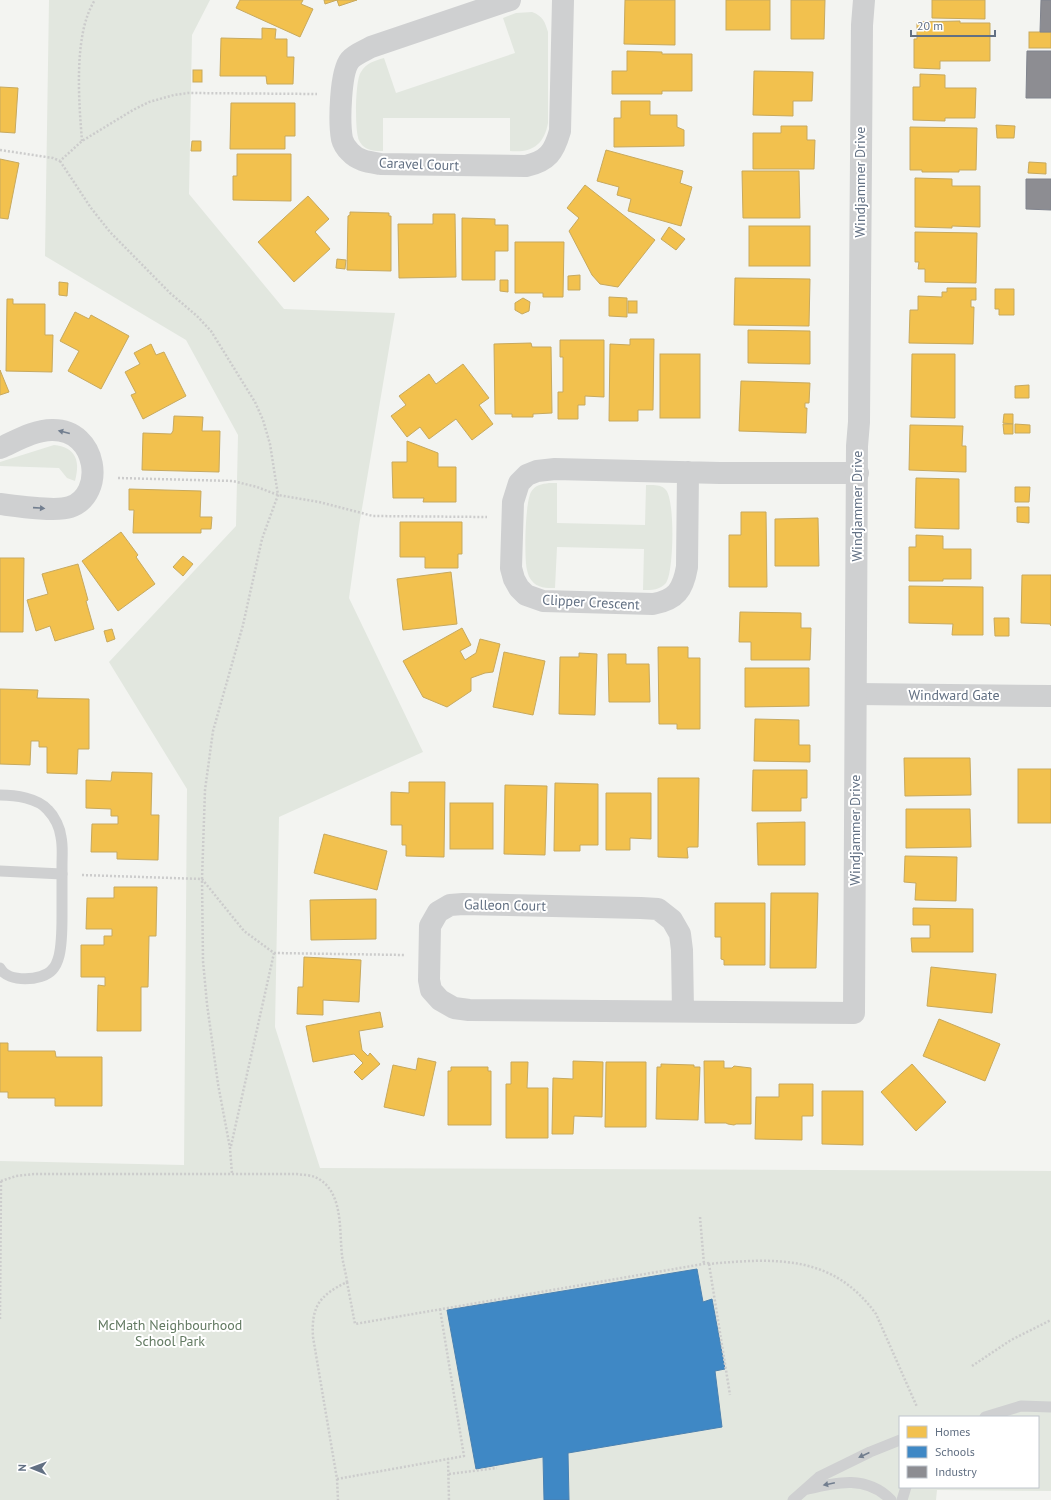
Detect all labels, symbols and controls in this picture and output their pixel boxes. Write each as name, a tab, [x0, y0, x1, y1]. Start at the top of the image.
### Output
scale bar	[911, 12, 995, 38]
text: 20 m	[917, 18, 943, 33]
street label: Windjammer Drive	[851, 127, 869, 237]
street label: Caravel Court	[378, 154, 460, 174]
one-way arrow	[58, 429, 70, 435]
street label: Windjammer Drive	[848, 451, 866, 561]
one-way arrow	[33, 504, 45, 511]
street label: Clipper Crescent	[542, 590, 640, 614]
street label: Windward Gate	[908, 686, 1000, 704]
street label: Windjammer Drive	[846, 775, 864, 885]
street label: Galleon Court	[464, 895, 546, 915]
park label: McMath Neighbourhood School Park	[98, 1316, 242, 1350]
legend	[899, 1416, 1039, 1488]
text: Homes	[935, 1424, 970, 1439]
text: Schools	[935, 1444, 975, 1459]
north arrow	[12, 1448, 52, 1488]
one-way arrow	[858, 1452, 870, 1458]
text: N	[15, 1464, 29, 1472]
text: Industry	[935, 1464, 977, 1479]
one-way arrow	[823, 1481, 836, 1487]

